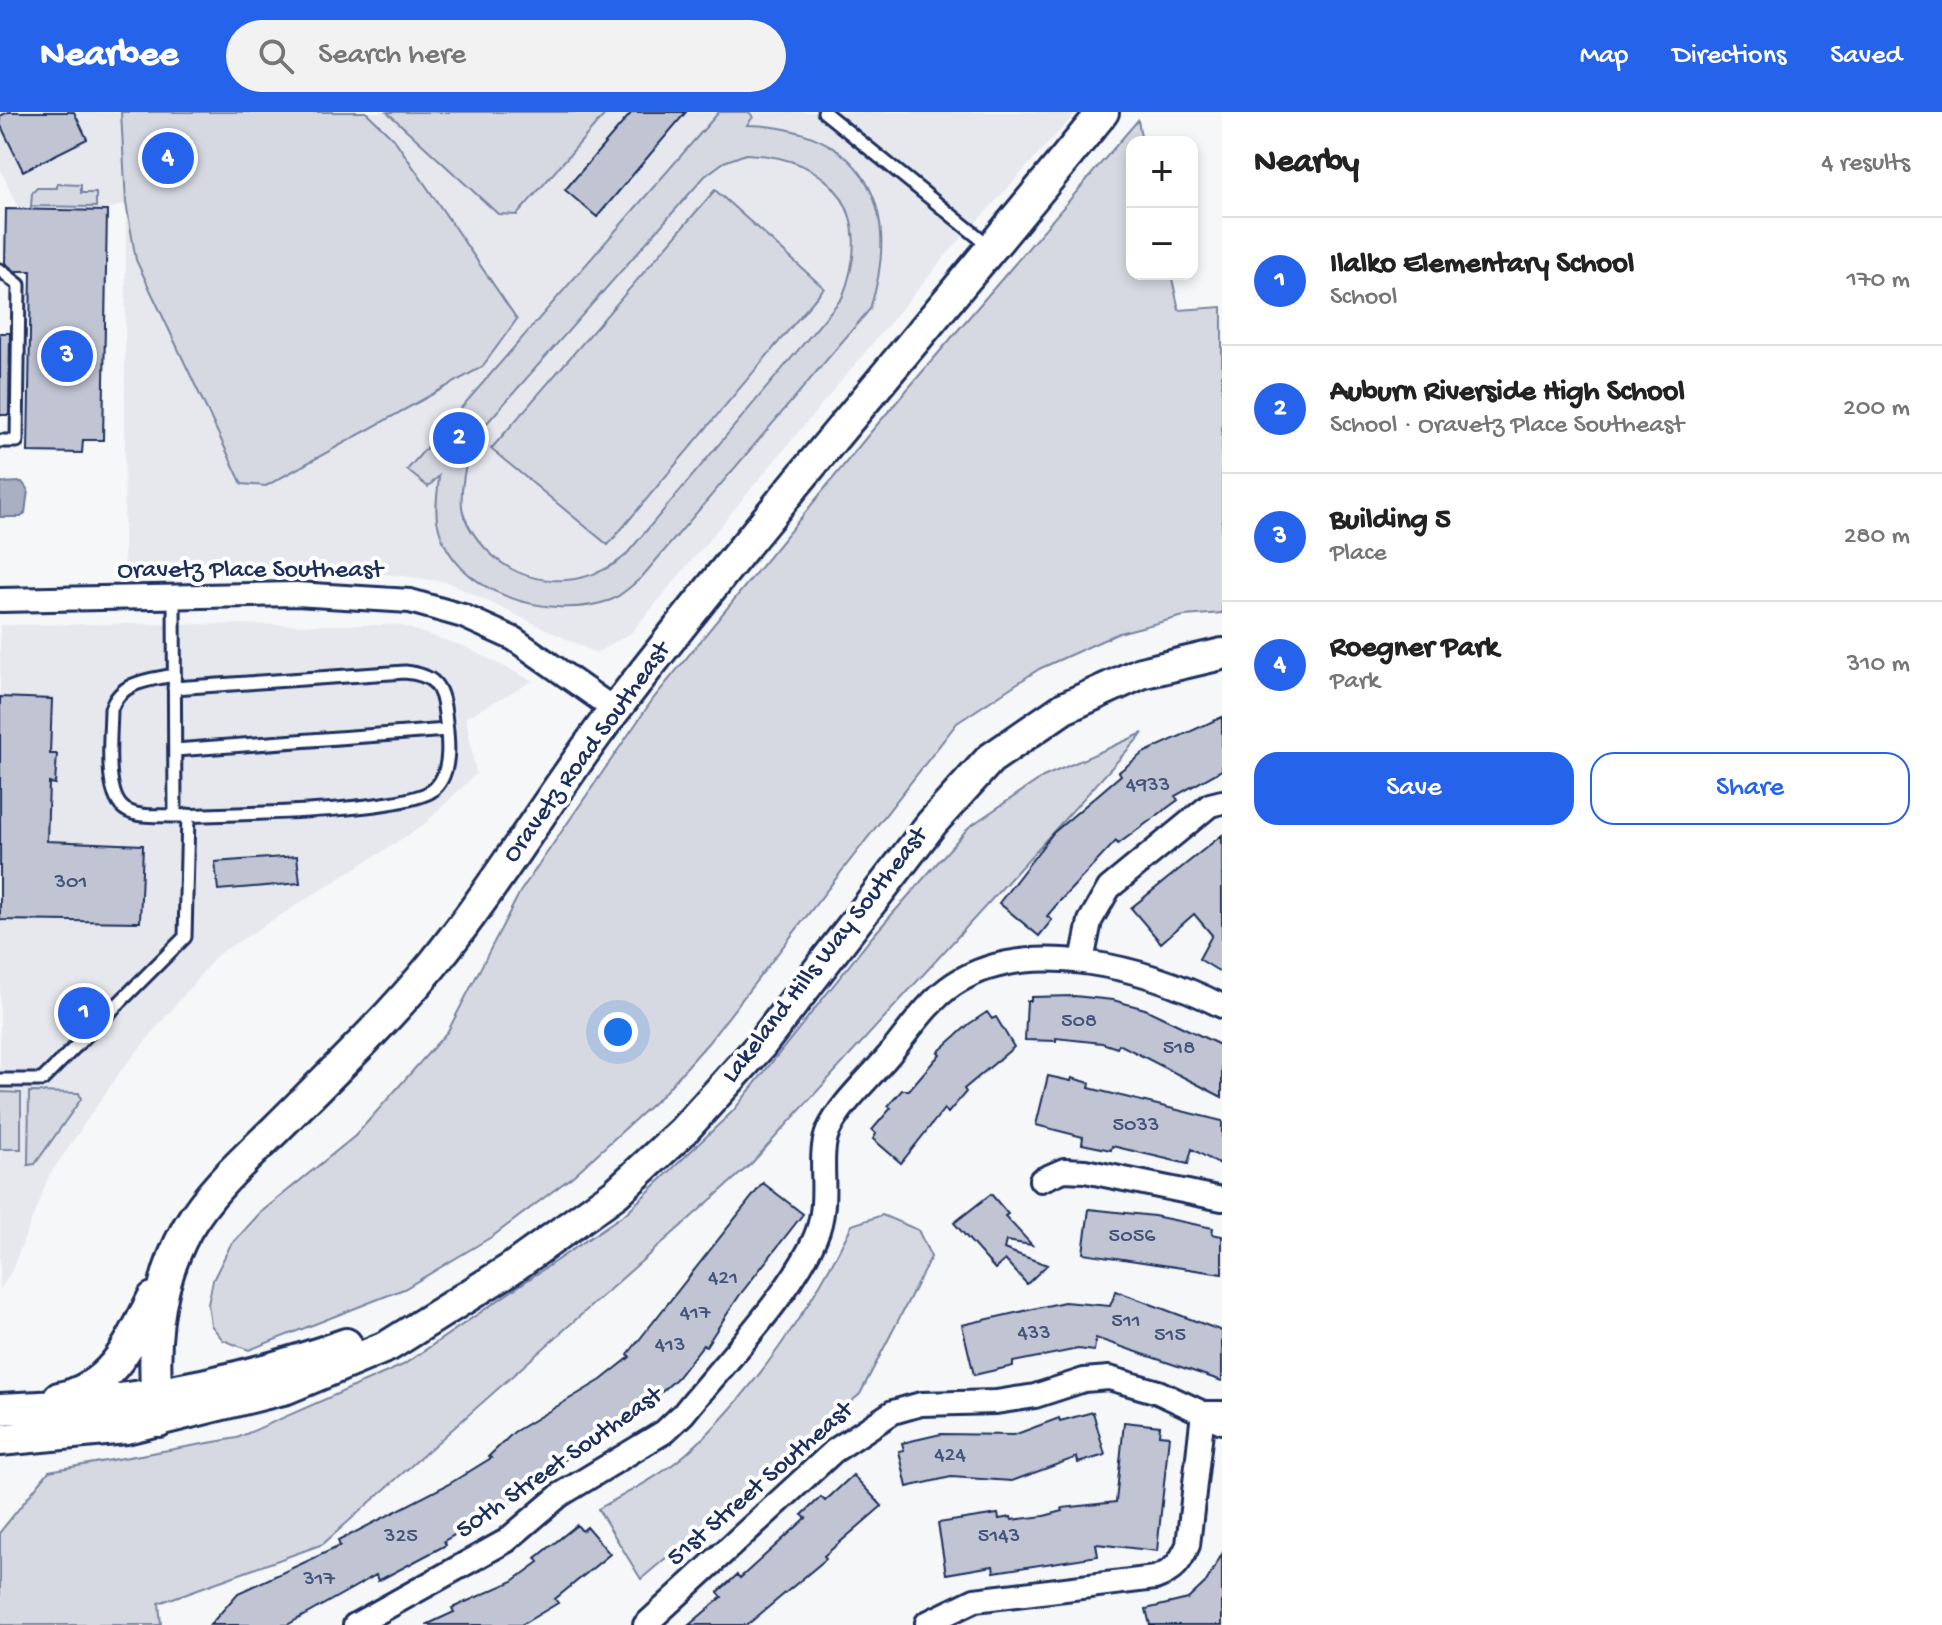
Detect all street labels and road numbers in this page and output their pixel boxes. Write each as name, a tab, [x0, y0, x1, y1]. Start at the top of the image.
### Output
street label: Oravetz Place Southeast	[117, 556, 385, 587]
street label: Oravetz Road Southeast	[497, 634, 680, 870]
street label: Lakeland Hills Way Southeast	[716, 820, 937, 1090]
street label: 50th Street Southeast	[451, 1380, 671, 1547]
street label: 51st Street Southeast	[662, 1394, 862, 1574]

